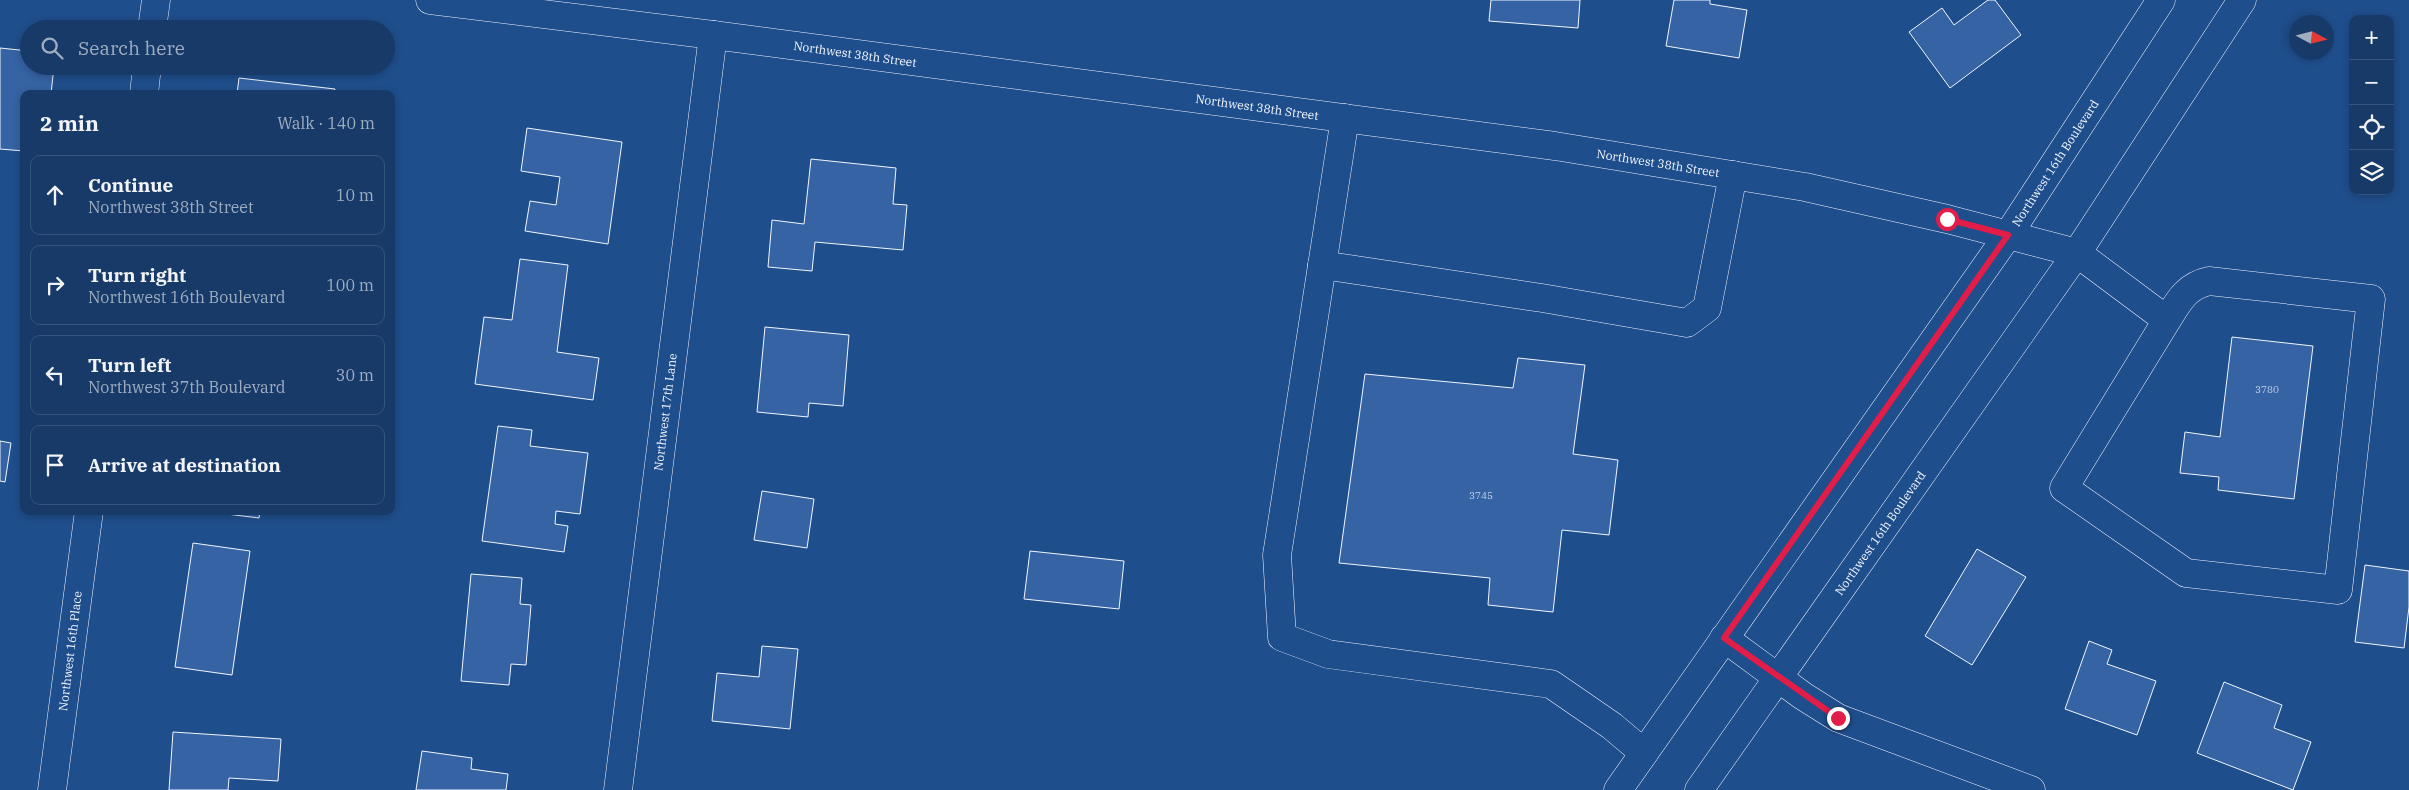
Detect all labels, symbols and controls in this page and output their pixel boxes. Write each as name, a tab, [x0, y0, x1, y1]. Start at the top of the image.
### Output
north arrow	[2289, 15, 2334, 60]
map controls	[2349, 15, 2394, 195]
button: +	[2349, 15, 2394, 60]
search box	[20, 20, 395, 75]
icon: search	[38, 34, 66, 62]
text: Search here	[78, 36, 185, 60]
street label: Northwest 38th Street	[792, 38, 918, 70]
button: −	[2349, 60, 2394, 105]
street label: Northwest 38th Street	[1194, 91, 1320, 123]
street label: Northwest 16th Boulevard	[2008, 97, 2102, 229]
button: locate	[2349, 105, 2394, 150]
text: 2 min	[40, 109, 99, 137]
text: Walk · 140 m	[277, 113, 375, 133]
street label: Northwest 38th Street	[1596, 146, 1720, 180]
button: layers	[2349, 150, 2394, 195]
text: Continue	[88, 173, 173, 197]
icon: ahead	[41, 181, 69, 209]
text: 10 m	[336, 185, 374, 205]
text: Northwest 38th Street	[88, 197, 254, 217]
route start	[1936, 208, 1959, 231]
text: Turn right	[88, 263, 186, 287]
icon: right	[41, 271, 69, 299]
text: 100 m	[326, 275, 374, 295]
text: Northwest 16th Boulevard	[88, 287, 286, 307]
street label: Northwest 17th Lane	[650, 352, 680, 472]
text: Turn left	[88, 353, 171, 377]
icon: left	[41, 361, 69, 389]
text: 30 m	[336, 365, 374, 385]
text: Northwest 37th Boulevard	[88, 377, 286, 397]
house number: 3780	[2255, 383, 2279, 396]
icon: arrive	[41, 451, 69, 479]
text: Arrive at destination	[88, 453, 281, 477]
street label: Northwest 16th Boulevard	[1831, 468, 1929, 598]
house number: 3745	[1469, 489, 1493, 502]
street label: Northwest 16th Place	[55, 590, 85, 712]
route end	[1827, 707, 1850, 730]

